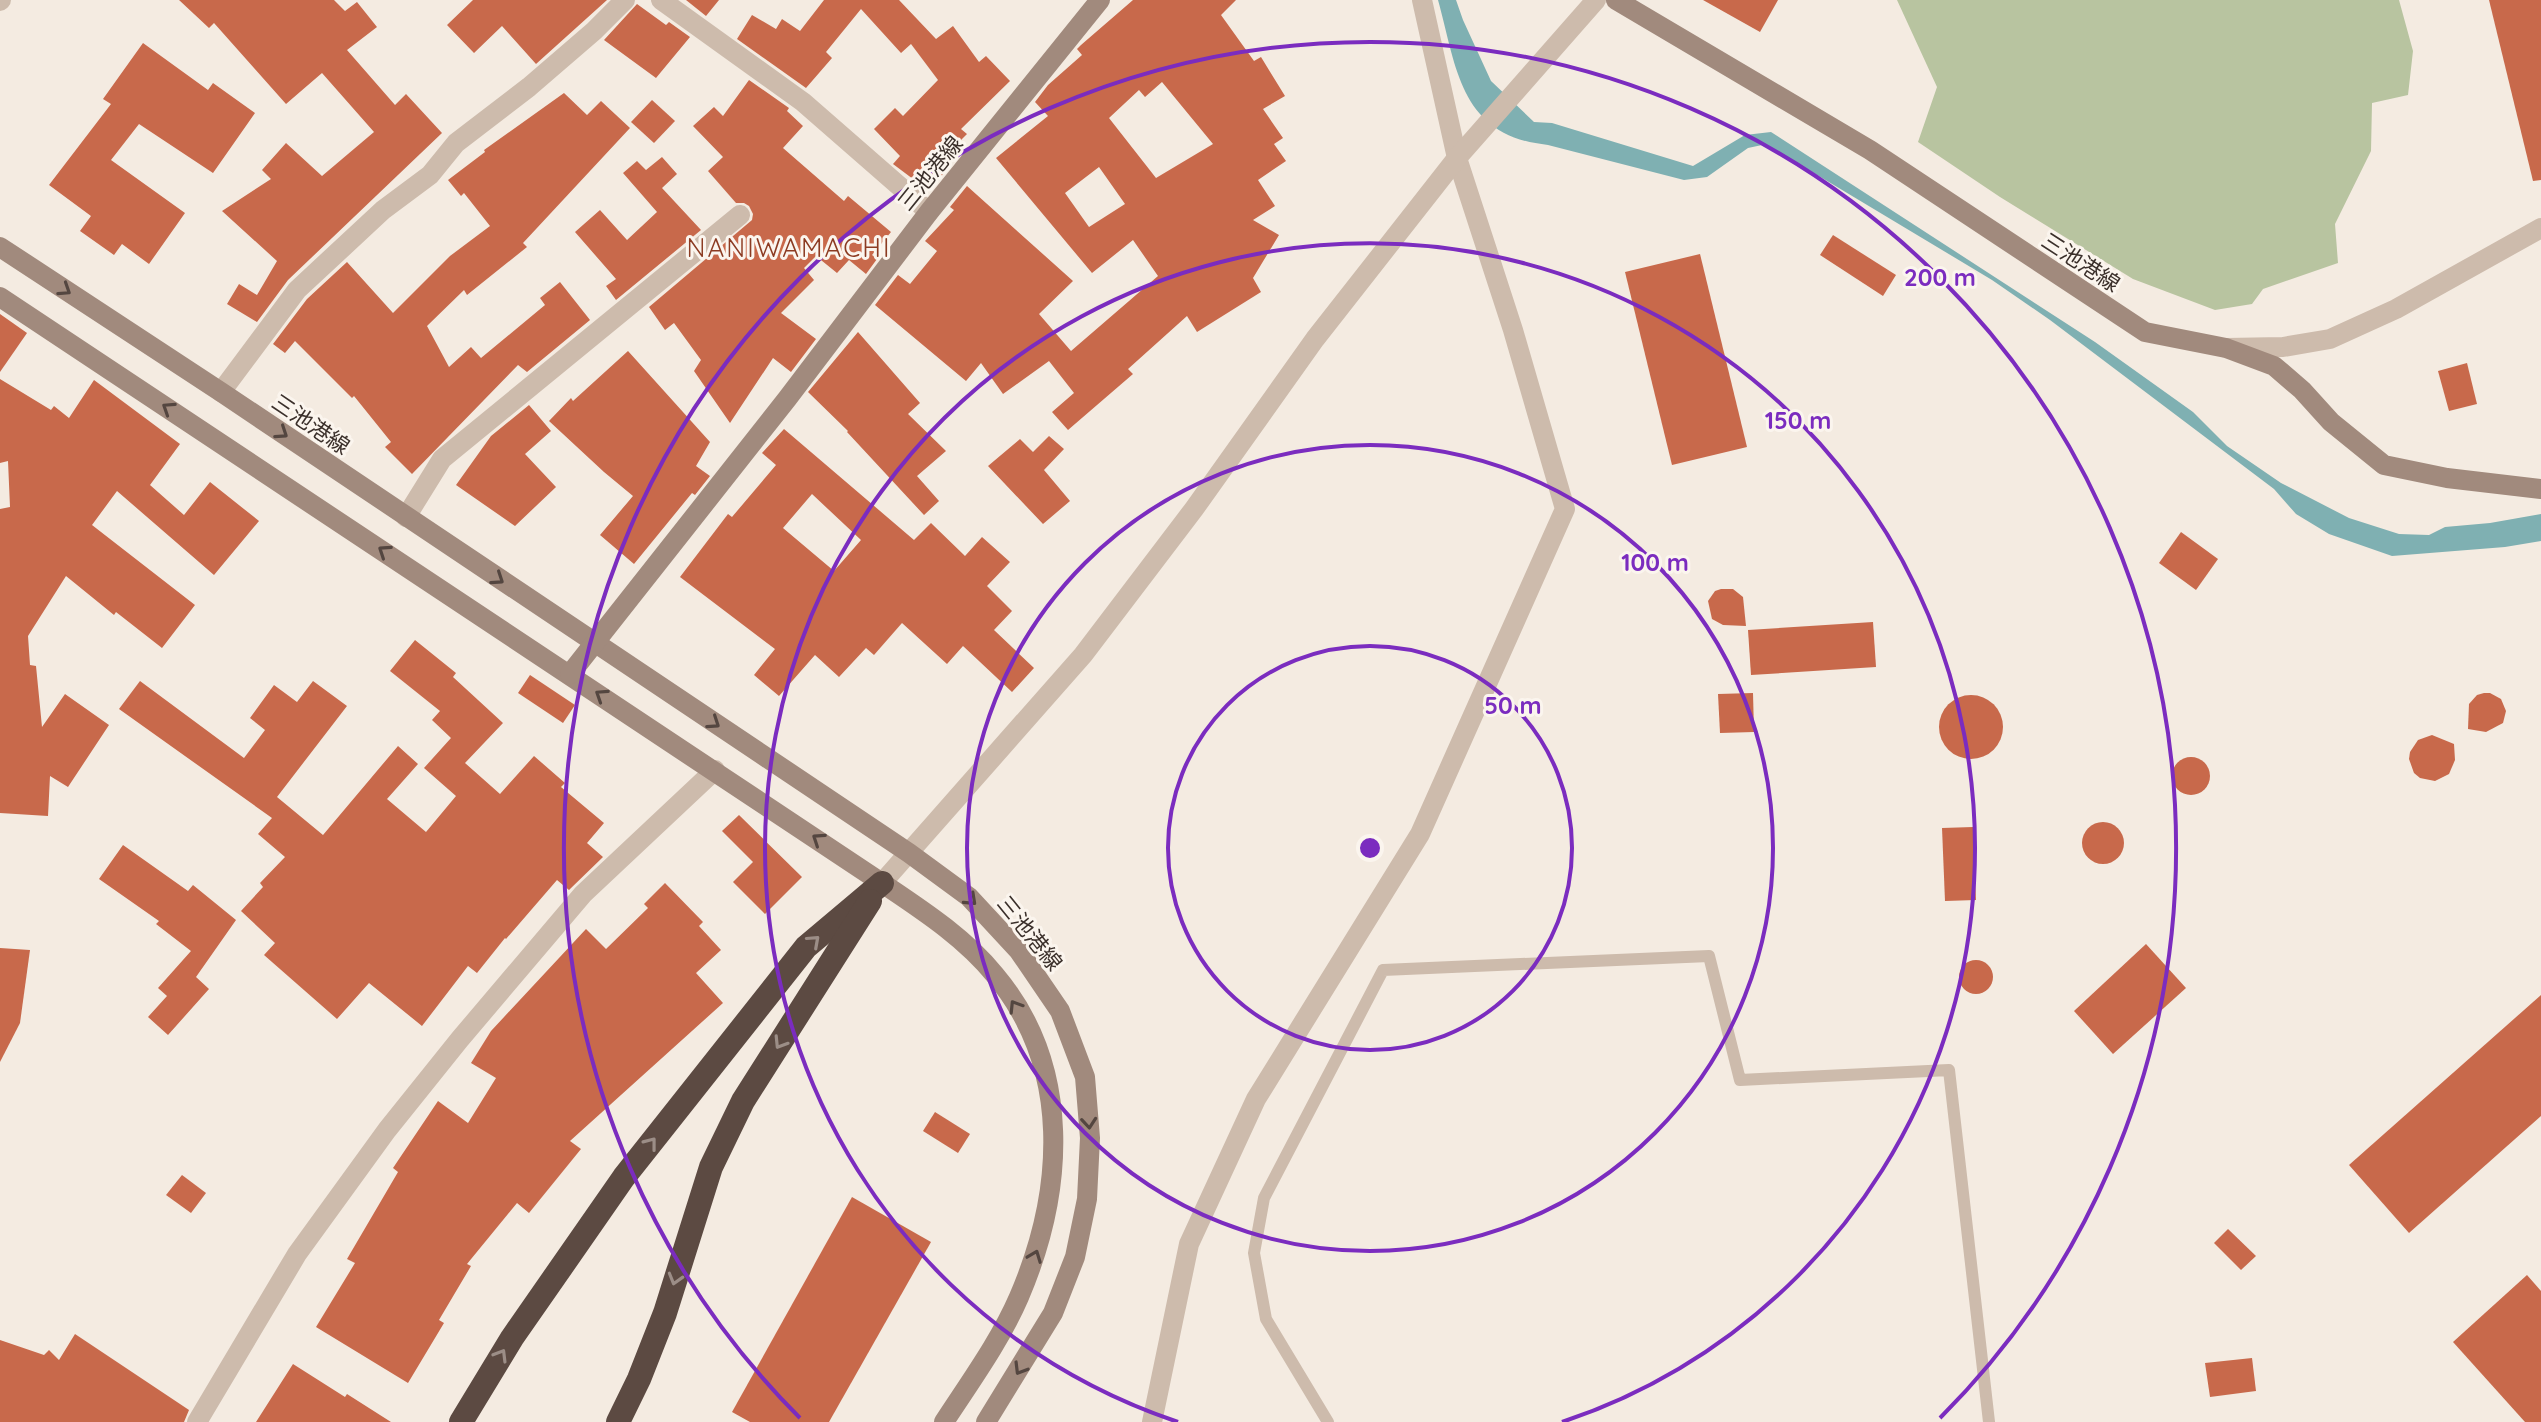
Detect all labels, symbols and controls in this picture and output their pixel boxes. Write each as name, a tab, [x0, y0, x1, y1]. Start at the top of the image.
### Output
street label: 三池港線	[891, 130, 969, 216]
street label: 三池港線	[2036, 226, 2126, 298]
district label: NANIWAMACHI	[687, 231, 891, 264]
text: 200 m	[1904, 262, 1976, 292]
one-way arrow	[57, 280, 71, 295]
street label: 三池港線	[267, 388, 355, 460]
one-way arrow	[162, 402, 176, 417]
text: 150 m	[1765, 405, 1831, 435]
one-way arrow	[274, 424, 288, 439]
one-way arrow	[379, 546, 393, 561]
text: 100 m	[1621, 547, 1689, 577]
one-way arrow	[489, 569, 504, 584]
one-way arrow	[595, 690, 610, 705]
text: 50 m	[1484, 690, 1542, 720]
one-way arrow	[705, 713, 720, 728]
one-way arrow	[812, 834, 826, 849]
centre of rings	[1356, 834, 1384, 862]
street label: 三池港線	[991, 890, 1069, 976]
one-way arrow	[962, 891, 976, 906]
one-way arrow	[805, 936, 820, 950]
one-way arrow	[1009, 1000, 1024, 1015]
one-way arrow	[775, 1034, 790, 1049]
one-way arrow	[1080, 1117, 1097, 1130]
one-way arrow	[642, 1137, 656, 1152]
one-way arrow	[1025, 1250, 1041, 1264]
one-way arrow	[668, 1271, 684, 1285]
one-way arrow	[492, 1349, 507, 1364]
one-way arrow	[1014, 1360, 1030, 1375]

